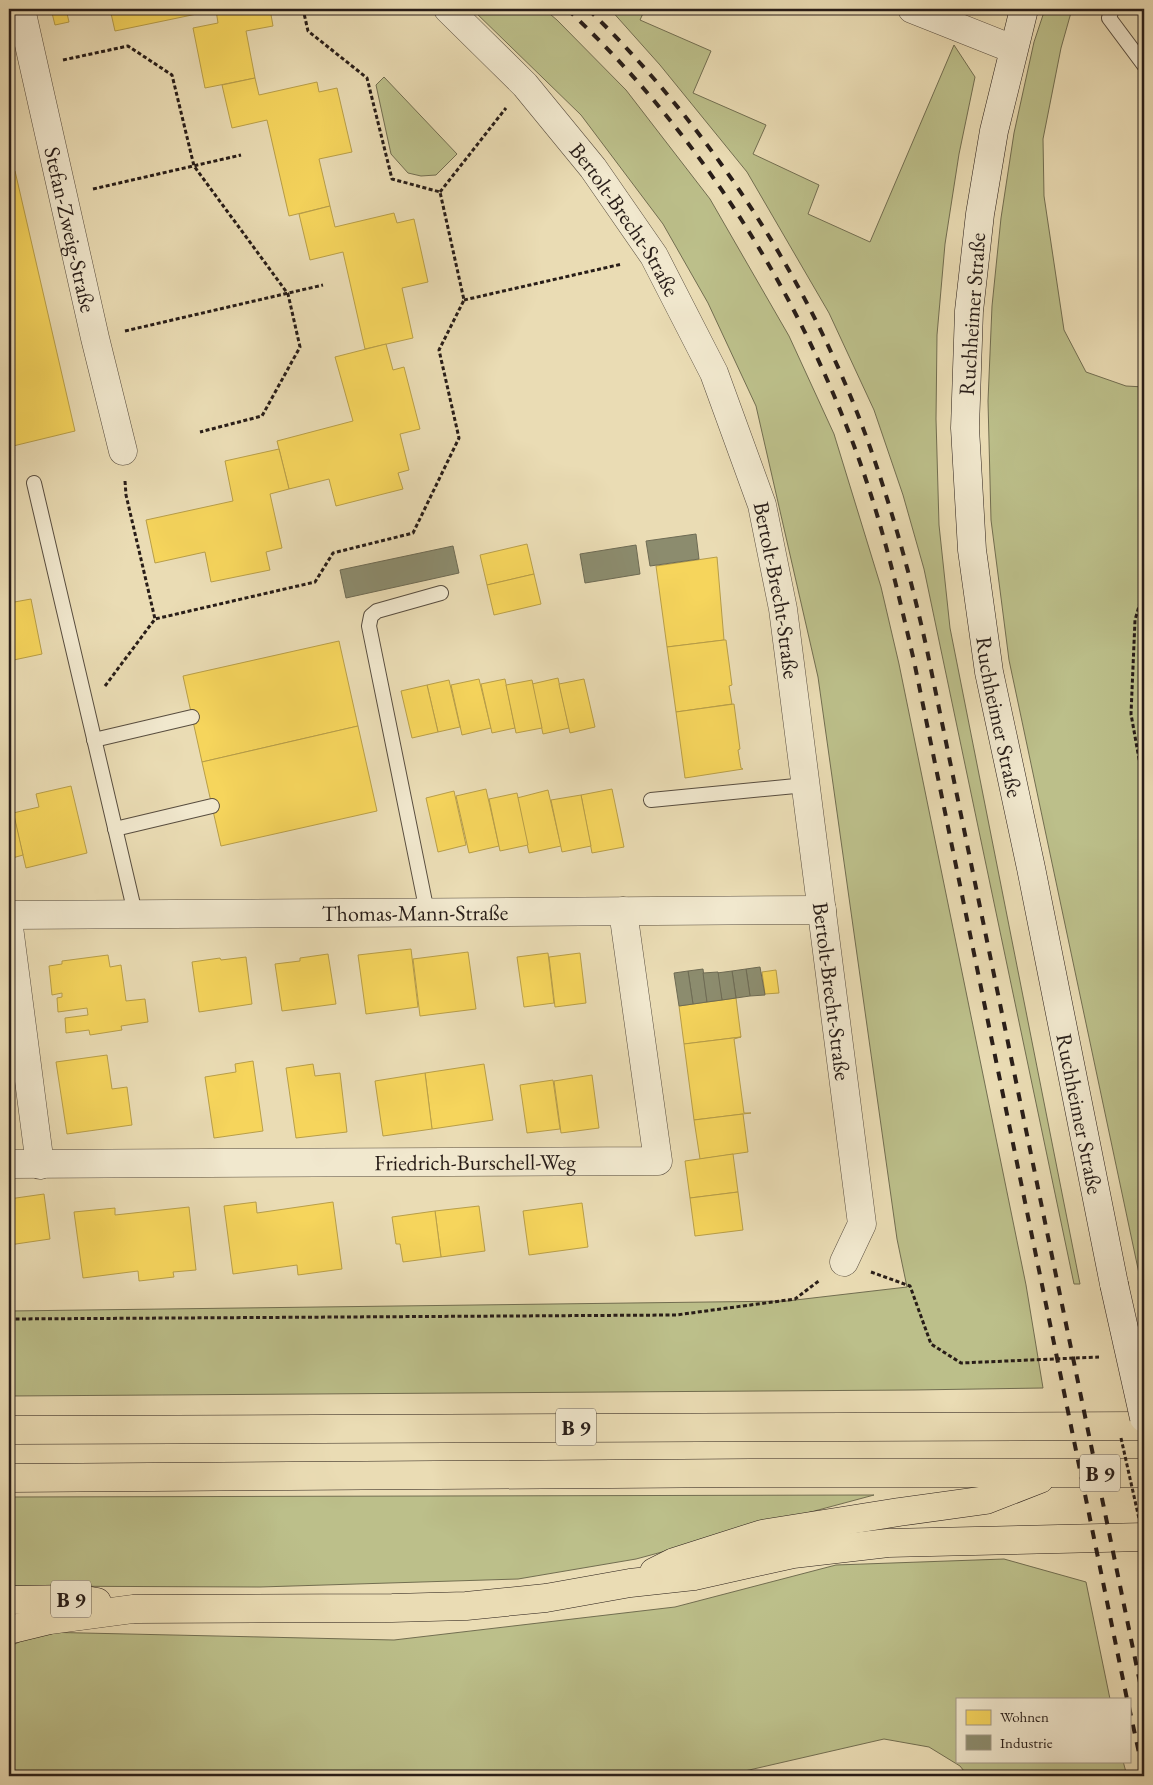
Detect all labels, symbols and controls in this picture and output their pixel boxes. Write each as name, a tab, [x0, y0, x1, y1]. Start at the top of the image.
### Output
street label: Bertolt-Brecht-Straße	[563, 136, 687, 301]
street label: Stefan-Zweig-Straße	[38, 144, 103, 316]
street label: Ruchheimer Straße	[952, 231, 992, 396]
street label: Bertolt-Brecht-Straße	[747, 499, 806, 681]
street label: Ruchheimer Straße	[970, 635, 1030, 800]
street label: Thomas-Mann-Straße	[322, 897, 509, 928]
street label: Bertolt-Brecht-Straße	[806, 900, 858, 1083]
street label: Ruchheimer Straße	[1050, 1031, 1110, 1197]
street label: Friedrich-Burschell-Weg	[374, 1147, 576, 1177]
road number: B 9	[556, 1408, 596, 1445]
road number: B 9	[1080, 1455, 1120, 1492]
road number: B 9	[51, 1580, 91, 1618]
legend	[956, 1698, 1130, 1762]
text: Wohnen	[1000, 1707, 1049, 1726]
text: Industrie	[1000, 1733, 1053, 1752]

